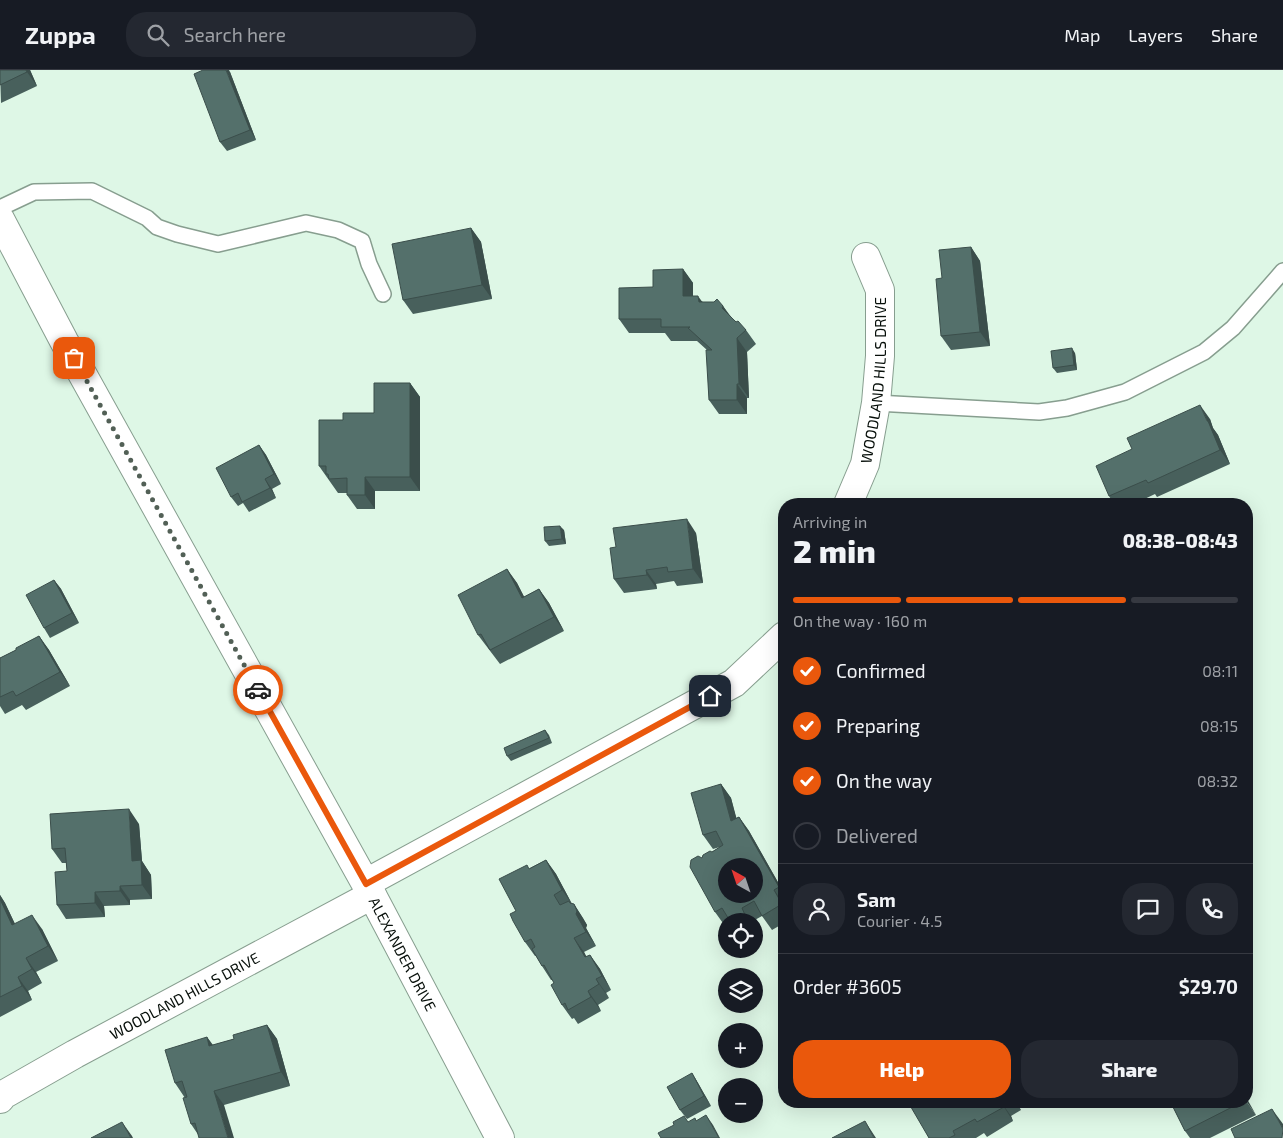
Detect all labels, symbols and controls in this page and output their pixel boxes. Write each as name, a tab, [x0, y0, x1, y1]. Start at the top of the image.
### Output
search box	[126, 12, 476, 57]
text: Zuppa	[25, 20, 96, 49]
icon: search	[144, 21, 172, 49]
text: Search here	[184, 23, 286, 46]
text: Map	[1064, 24, 1100, 46]
text: Layers	[1128, 24, 1183, 46]
text: Share	[1211, 24, 1258, 46]
street label: WOODLAND HILLS DRIVE	[856, 297, 889, 465]
pin	[53, 337, 95, 379]
icon: bag	[60, 344, 88, 372]
text: Arriving in	[793, 512, 867, 531]
text: 08:38–08:43	[1123, 529, 1238, 552]
text: 2 min	[793, 531, 876, 569]
text: On the way · 160 m	[793, 611, 927, 630]
icon: check	[793, 657, 821, 685]
text: Confirmed	[836, 659, 926, 682]
text: 08:11	[1202, 661, 1238, 680]
courier	[233, 665, 283, 715]
pin	[689, 675, 731, 717]
icon: car	[244, 676, 272, 704]
icon: home	[696, 682, 724, 710]
icon: check	[793, 712, 821, 740]
text: Preparing	[836, 714, 920, 737]
text: 08:15	[1200, 716, 1238, 735]
icon: check	[793, 767, 821, 795]
text: On the way	[836, 769, 932, 792]
text: 08:32	[1197, 771, 1238, 790]
text: Delivered	[836, 824, 918, 847]
north arrow	[718, 858, 762, 902]
map controls	[718, 858, 763, 1123]
button: person	[793, 883, 845, 935]
button: chat	[1122, 883, 1174, 935]
button: phone	[1186, 883, 1238, 935]
text: Sam	[857, 888, 896, 911]
street label: ALEXANDER DRIVE	[366, 894, 440, 1014]
text: Courier · 4.5	[857, 911, 942, 930]
button: locate	[718, 913, 763, 958]
street label: WOODLAND HILLS DRIVE	[107, 948, 262, 1043]
button: layers	[718, 968, 763, 1013]
text: Order #3605	[793, 975, 902, 998]
text: $29.70	[1179, 975, 1238, 998]
button: +	[718, 1023, 763, 1068]
button: Help	[793, 1040, 1011, 1098]
button: Share	[1021, 1040, 1238, 1098]
button: −	[718, 1078, 763, 1123]

